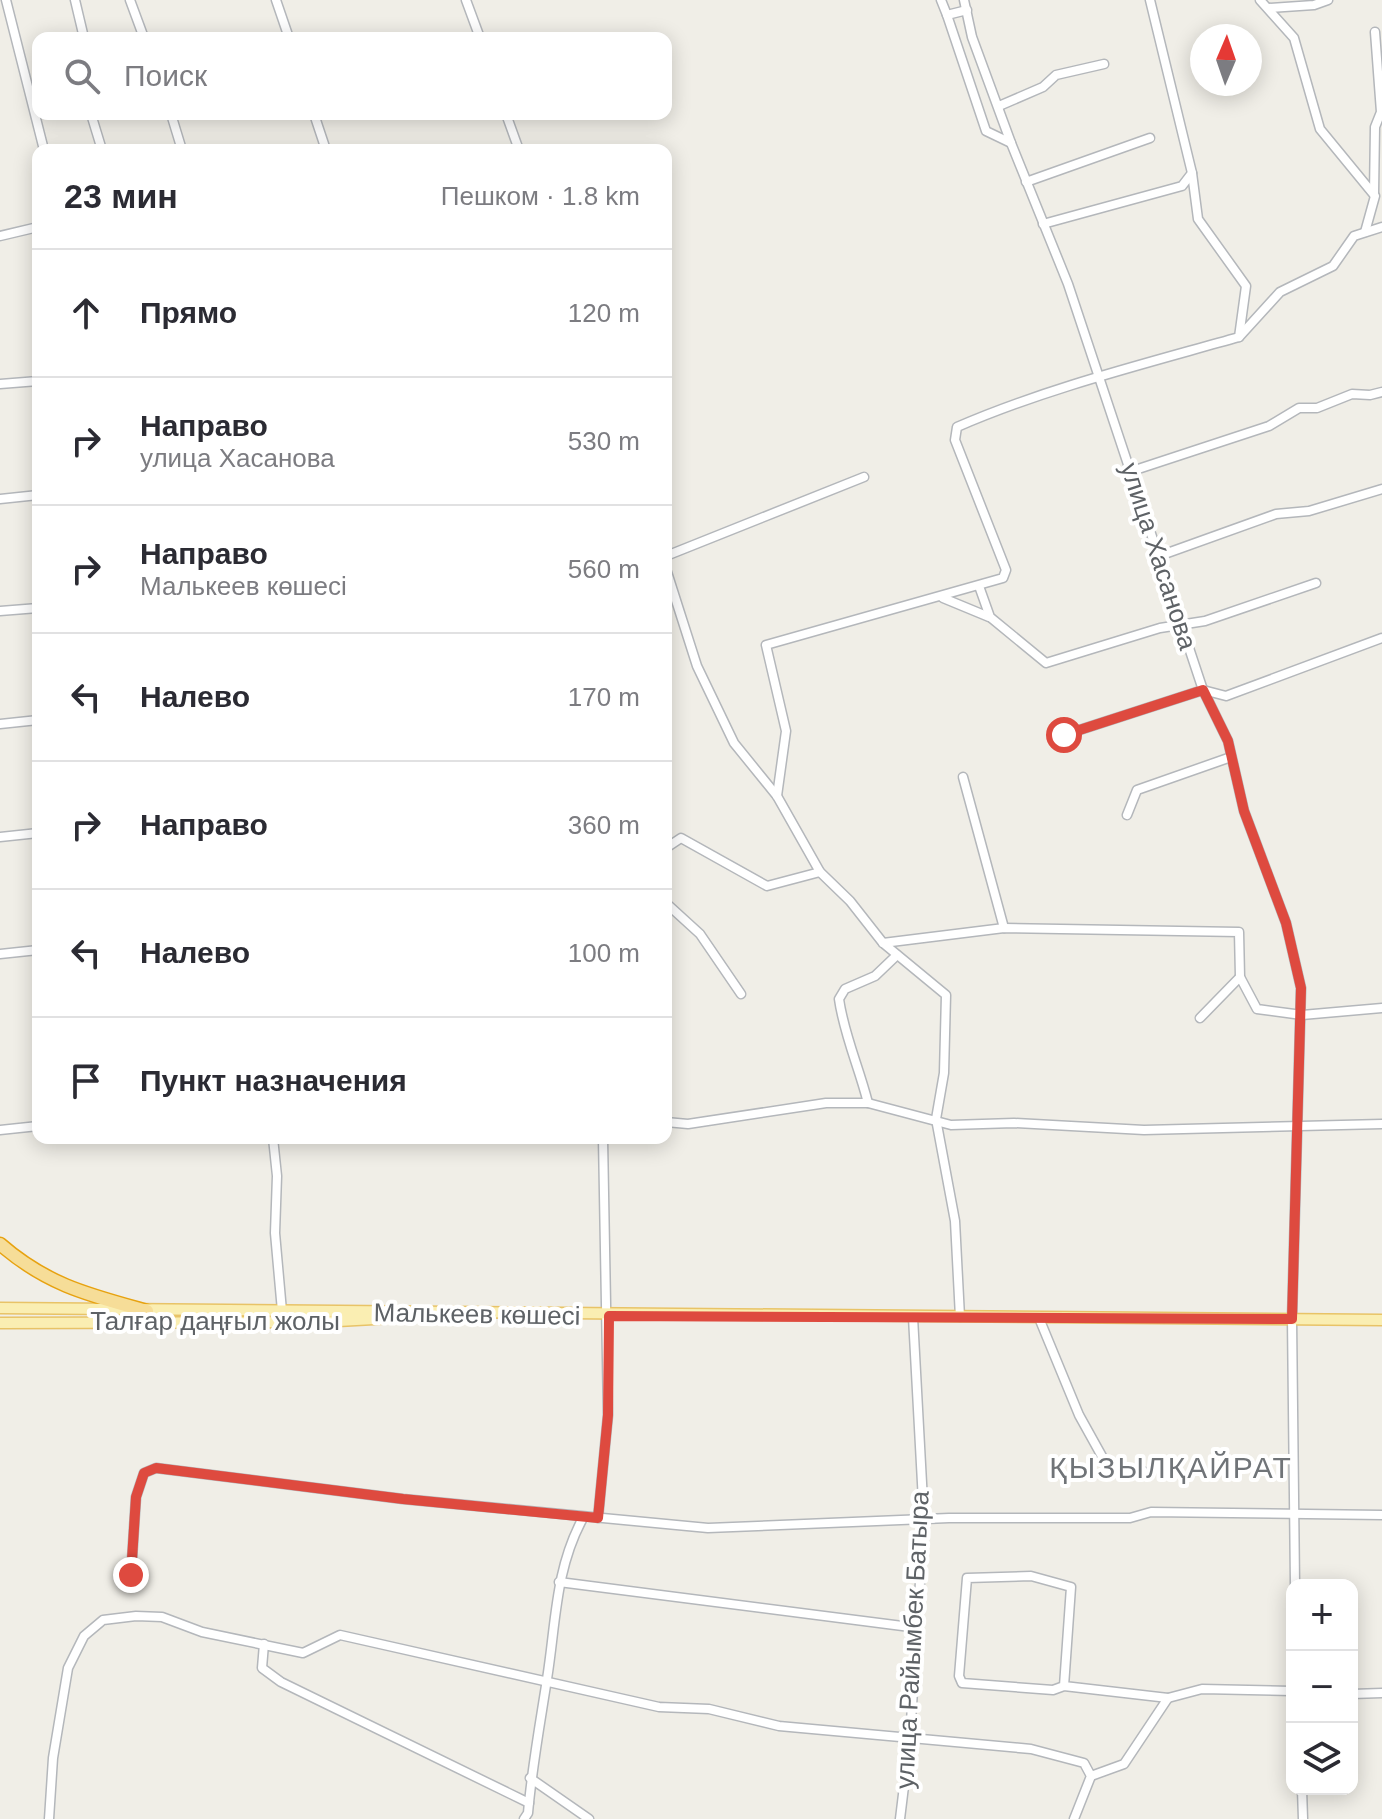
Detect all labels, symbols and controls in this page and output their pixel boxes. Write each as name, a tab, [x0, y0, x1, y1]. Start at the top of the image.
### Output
north arrow	[1190, 24, 1262, 96]
search box	[32, 32, 672, 120]
icon: search	[60, 54, 104, 98]
text: Поиск	[124, 59, 207, 92]
text: 23 мин	[64, 177, 178, 215]
text: Пешком · 1.8 km	[441, 181, 640, 211]
icon: ahead	[64, 291, 108, 335]
text: Прямо	[140, 296, 237, 329]
text: 120 m	[568, 298, 640, 328]
text: Направо	[140, 409, 268, 442]
icon: right	[64, 419, 108, 463]
text: 530 m	[568, 426, 640, 456]
text: улица Хасанова	[140, 443, 335, 473]
street label: улица Хасанова	[1115, 459, 1204, 654]
text: Направо	[140, 537, 268, 570]
icon: right	[64, 547, 108, 591]
text: 560 m	[568, 554, 640, 584]
text: Малькеев көшесі	[140, 571, 347, 601]
icon: left	[64, 675, 108, 719]
text: Налево	[140, 680, 250, 713]
text: 170 m	[568, 682, 640, 712]
route start	[1046, 717, 1082, 753]
icon: right	[64, 803, 108, 847]
text: Направо	[140, 808, 268, 841]
text: 360 m	[568, 810, 640, 840]
icon: left	[64, 931, 108, 975]
text: Налево	[140, 936, 250, 969]
text: 100 m	[568, 938, 640, 968]
icon: arrive	[64, 1059, 108, 1103]
text: Пункт назначения	[140, 1064, 407, 1097]
street label: Малькеев көшесі	[373, 1297, 581, 1331]
street label: Талғар даңғыл жолы	[90, 1306, 340, 1336]
district label: ҚЫЗЫЛҚАЙРАТ	[1049, 1451, 1293, 1484]
street label: улица Райымбек Батыра	[889, 1490, 935, 1790]
route end	[113, 1557, 149, 1593]
map controls	[1286, 1579, 1358, 1795]
button: +	[1286, 1579, 1358, 1651]
button: −	[1286, 1651, 1358, 1723]
button: layers	[1286, 1723, 1358, 1795]

